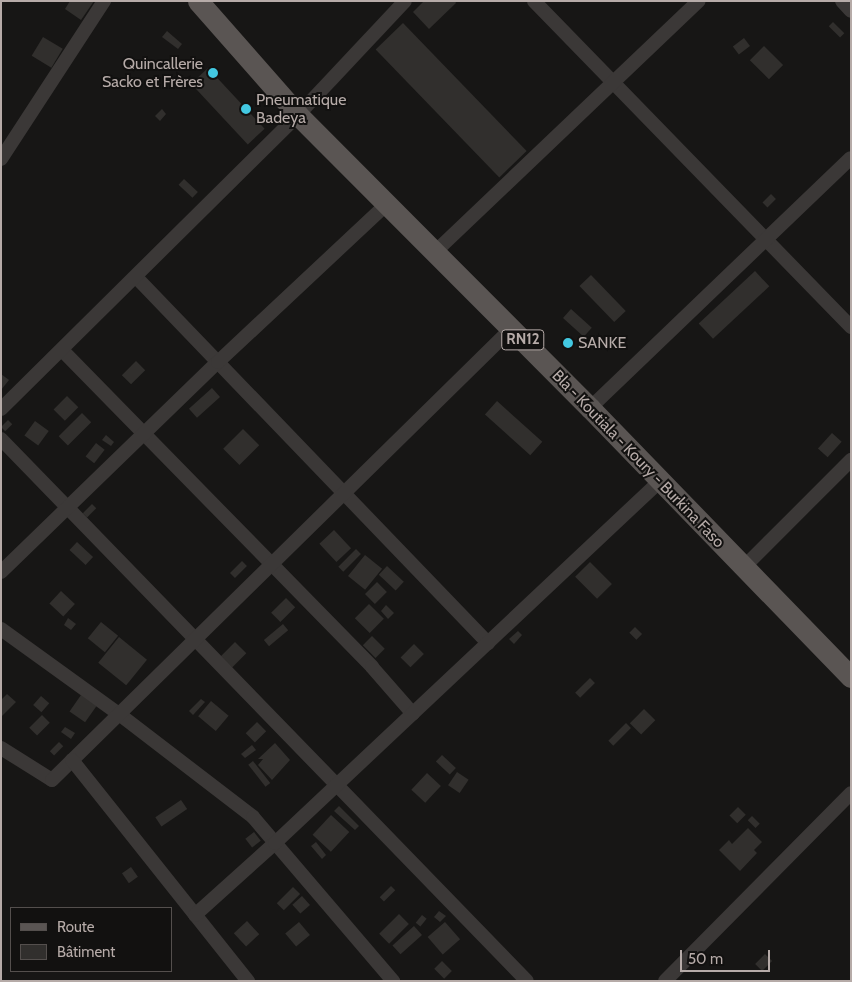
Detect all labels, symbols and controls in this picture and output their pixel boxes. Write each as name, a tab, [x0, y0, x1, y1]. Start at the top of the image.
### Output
place label: Quincallerie Sacko et Frères	[102, 54, 203, 92]
marker: Quincallerie Sacko et Frères	[207, 67, 219, 79]
place label: Pneumatique Badeya	[256, 90, 346, 128]
marker: Pneumatique Badeya	[240, 103, 252, 115]
road number: RN12	[500, 328, 546, 352]
place label: SANKE	[578, 333, 626, 353]
marker: SANKE	[562, 337, 574, 349]
street label: Bla - Koutiala - Koury - Burkina Faso	[548, 366, 728, 552]
legend	[10, 907, 172, 972]
text: Route	[57, 918, 95, 936]
scale bar	[682, 940, 772, 972]
text: Bâtiment	[57, 943, 115, 961]
text: 50 m	[688, 950, 723, 968]

